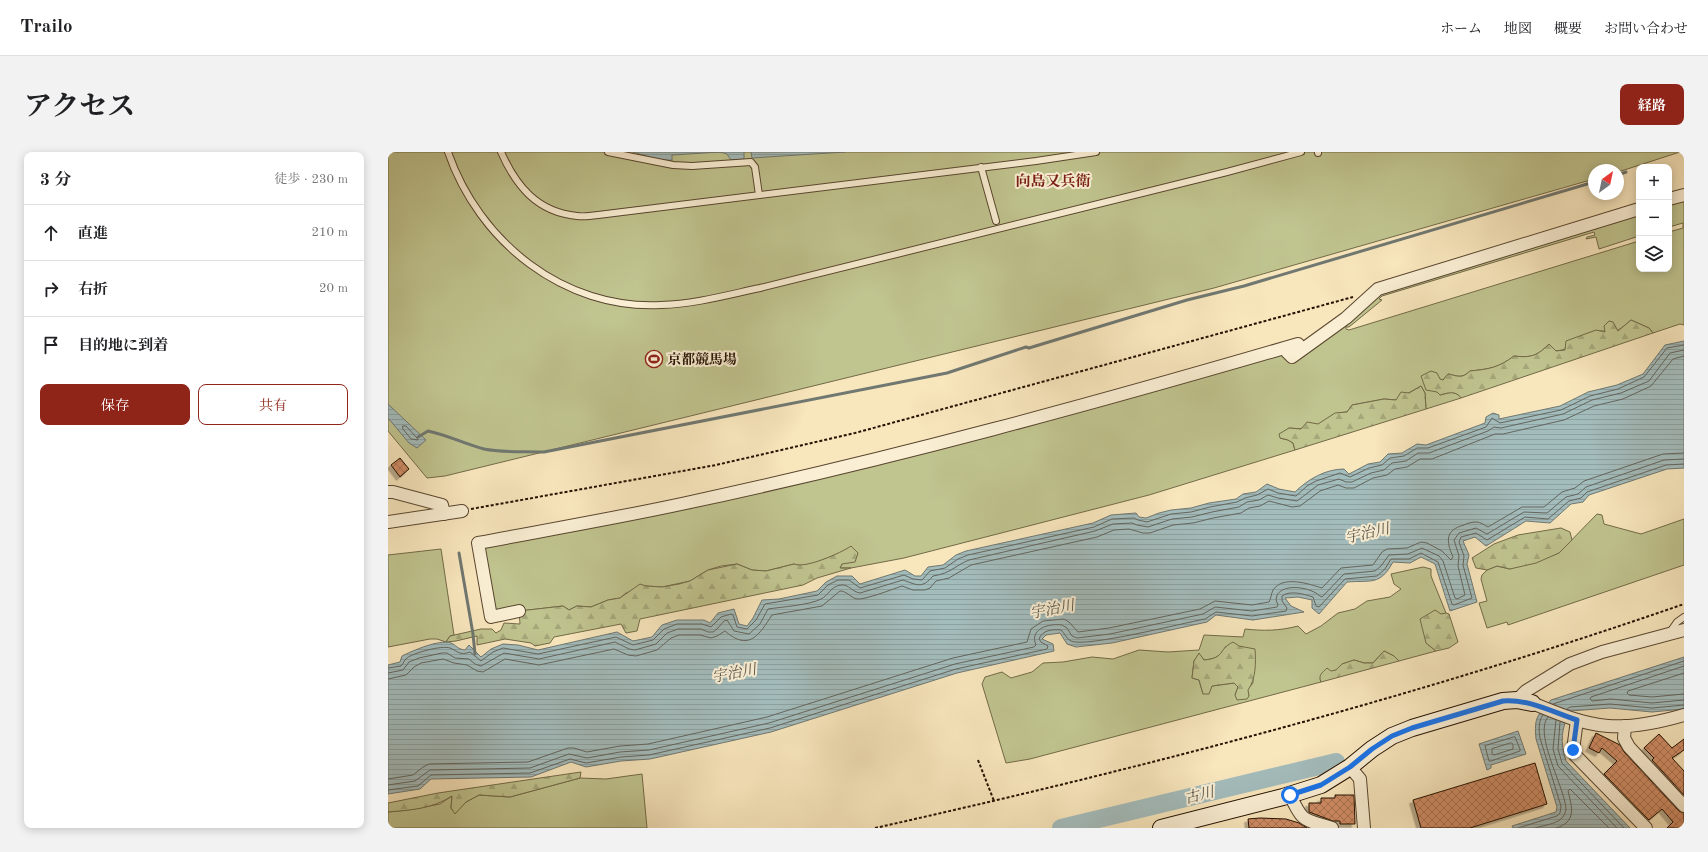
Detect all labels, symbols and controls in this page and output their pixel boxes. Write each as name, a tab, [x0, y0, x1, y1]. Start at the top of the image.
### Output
text: Trailo	[20, 18, 73, 37]
text: ホーム	[1440, 22, 1482, 36]
text: 地図	[1504, 22, 1532, 36]
text: 概要	[1554, 22, 1582, 36]
text: お問い合わせ	[1604, 22, 1688, 36]
button: 経路	[1620, 84, 1684, 125]
text: アクセス	[24, 94, 135, 122]
north arrow	[1588, 164, 1624, 200]
map controls	[1636, 164, 1672, 272]
button: +	[1636, 164, 1672, 200]
text: 3 分	[40, 172, 72, 189]
text: 徒歩 · 230 m	[274, 173, 348, 186]
district label: 向島又兵衛	[1015, 173, 1091, 190]
button: −	[1636, 200, 1672, 236]
icon: ahead	[40, 222, 62, 244]
text: 210 m	[311, 226, 348, 239]
text: 直進	[78, 227, 108, 242]
button: layers	[1636, 236, 1672, 272]
icon: right	[40, 278, 62, 300]
text: 20 m	[319, 282, 348, 295]
text: 右折	[78, 283, 108, 298]
icon: arrive	[40, 334, 62, 356]
text: 目的地に到着	[78, 339, 168, 354]
sports icon: 京都競馬場	[644, 349, 664, 369]
place label: 京都競馬場	[667, 352, 737, 367]
button: 保存	[40, 384, 190, 425]
button: 共有	[198, 384, 348, 425]
water label: 宇治川	[1343, 520, 1393, 547]
water label: 宇治川	[1028, 596, 1078, 622]
water label: 宇治川	[710, 660, 760, 686]
route end	[1564, 741, 1582, 759]
water label: 古川	[1183, 783, 1218, 807]
route start	[1281, 786, 1299, 804]

